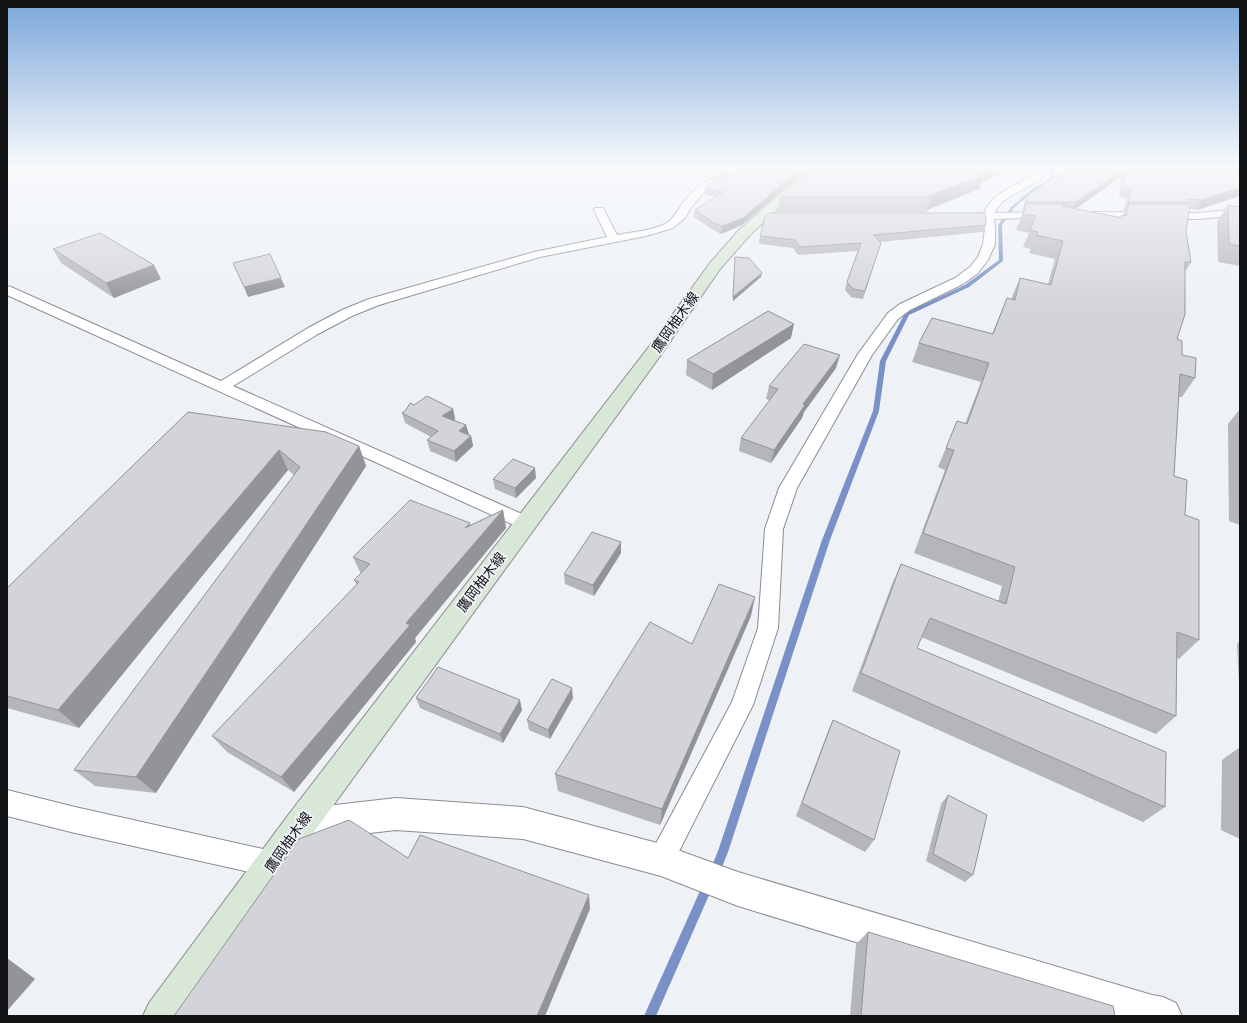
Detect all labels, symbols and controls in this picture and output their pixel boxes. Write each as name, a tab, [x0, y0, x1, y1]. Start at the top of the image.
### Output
street label: 鷹岡柚木線	[648, 288, 702, 355]
street label: 鷹岡柚木線	[453, 549, 508, 615]
street label: 鷹岡柚木線	[261, 808, 315, 875]

